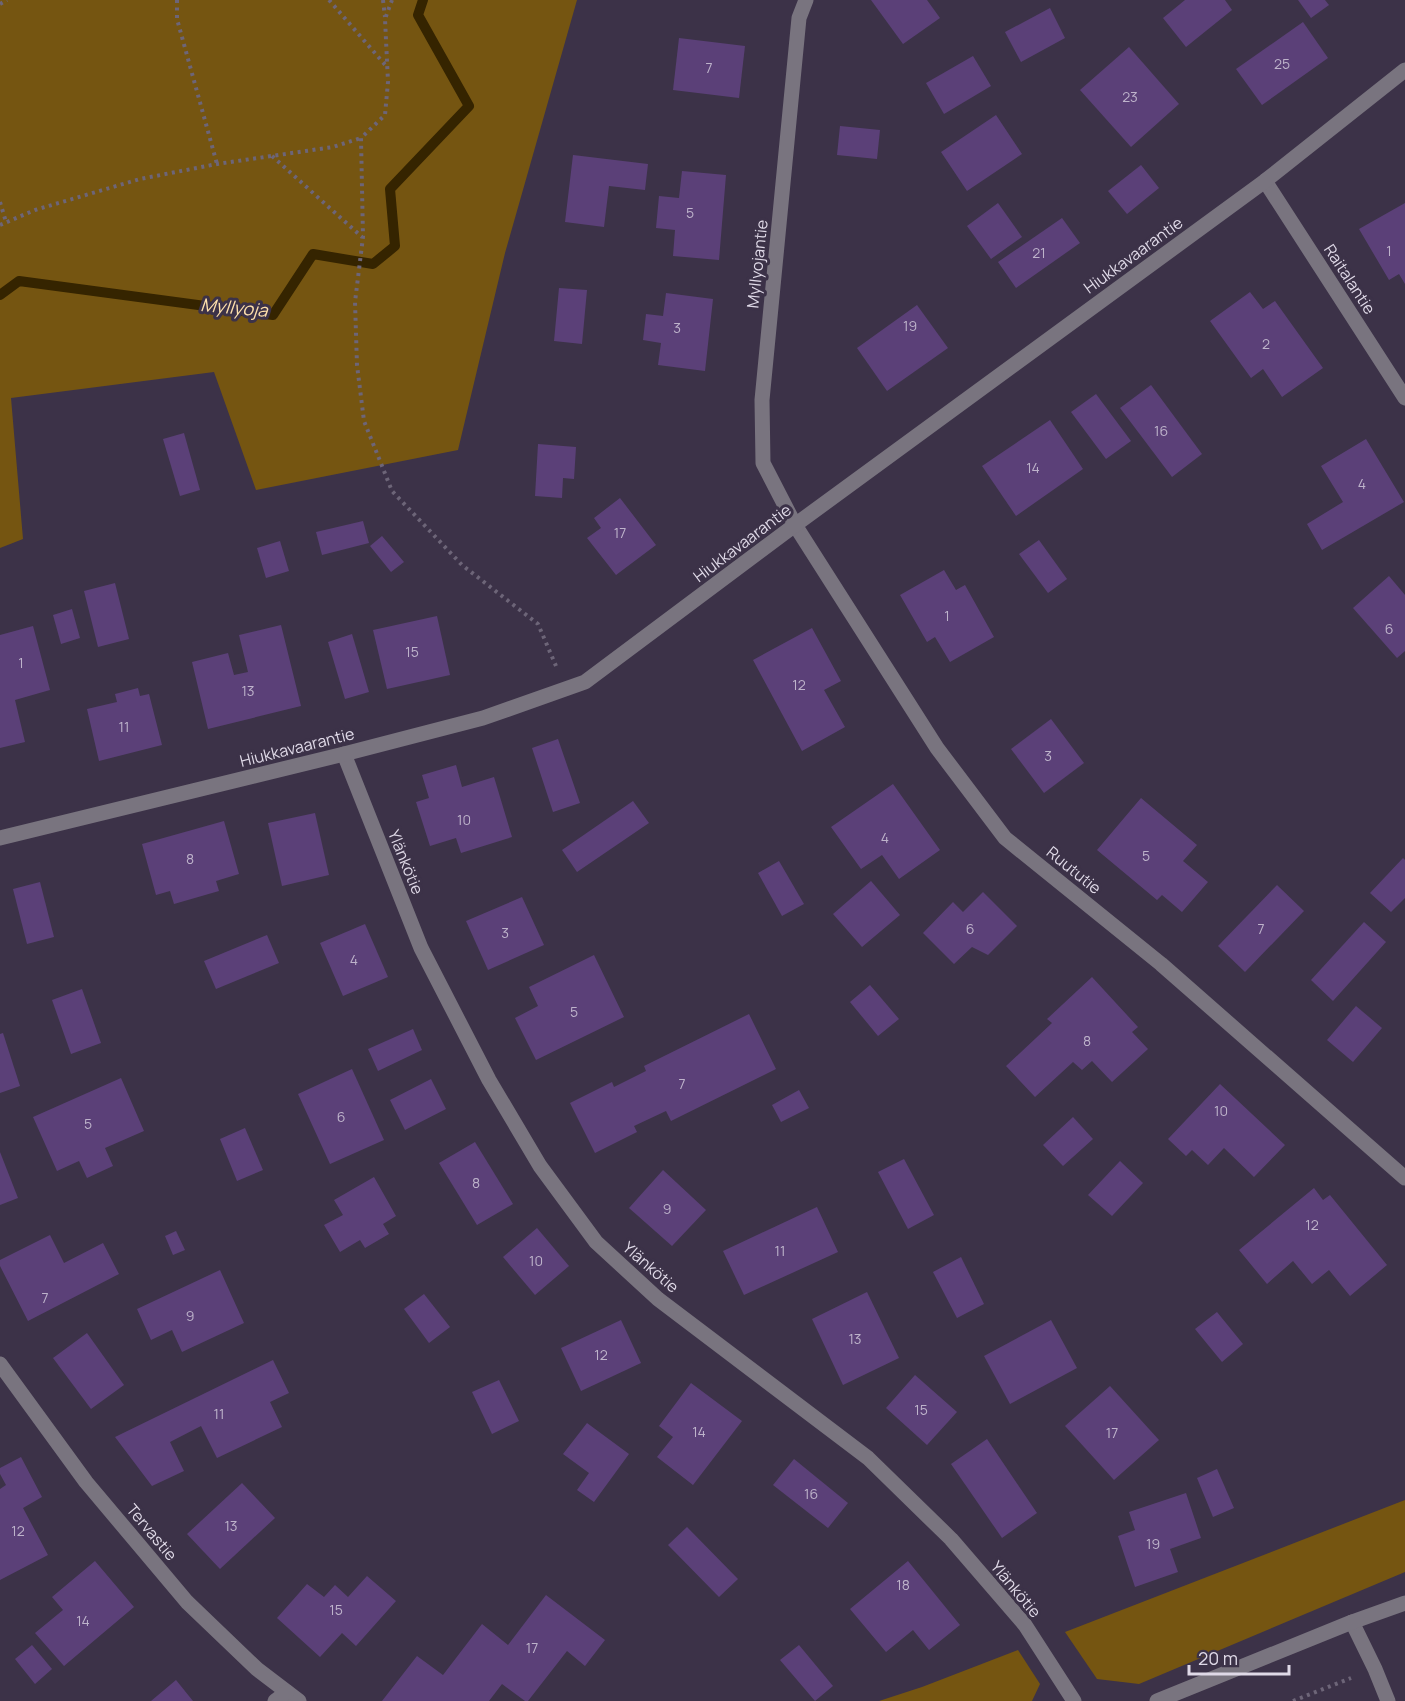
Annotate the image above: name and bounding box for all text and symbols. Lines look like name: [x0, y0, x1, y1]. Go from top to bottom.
house number: 25: [1274, 54, 1290, 73]
house number: 7: [705, 58, 713, 77]
house number: 23: [1122, 87, 1138, 106]
house number: 5: [686, 203, 694, 222]
street label: Hiukkavaarantie: [1079, 212, 1187, 298]
street label: Myllyojantie: [741, 219, 773, 309]
street label: Raitalantie: [1319, 240, 1381, 318]
house number: 1: [1386, 241, 1392, 260]
house number: 21: [1032, 243, 1046, 262]
water label: Myllyoja: [200, 292, 270, 322]
house number: 19: [903, 316, 917, 335]
house number: 3: [673, 318, 681, 337]
house number: 2: [1262, 334, 1270, 353]
house number: 16: [1154, 421, 1168, 440]
house number: 14: [1026, 458, 1040, 477]
house number: 4: [1358, 474, 1366, 493]
street label: Hiukkavaarantie: [689, 499, 795, 587]
house number: 17: [614, 523, 626, 542]
house number: 1: [944, 606, 950, 625]
house number: 6: [1385, 619, 1393, 638]
house number: 15: [405, 642, 419, 661]
house number: 1: [18, 653, 24, 672]
house number: 12: [792, 675, 806, 694]
house number: 13: [241, 681, 255, 700]
house number: 11: [119, 717, 129, 736]
street label: Hiukkavaarantie: [237, 722, 357, 772]
house number: 3: [1044, 746, 1052, 765]
house number: 10: [457, 810, 471, 829]
street label: Ylänkötie: [383, 826, 429, 898]
house number: 4: [881, 828, 889, 847]
street label: Ruututie: [1042, 841, 1106, 899]
house number: 5: [1142, 846, 1150, 865]
house number: 8: [186, 849, 194, 868]
house number: 6: [966, 919, 974, 938]
house number: 7: [1257, 919, 1265, 938]
house number: 3: [501, 923, 509, 942]
house number: 4: [350, 950, 358, 969]
house number: 5: [570, 1002, 578, 1021]
house number: 8: [1083, 1031, 1091, 1050]
house number: 7: [678, 1074, 686, 1093]
house number: 10: [1214, 1101, 1228, 1120]
house number: 6: [337, 1107, 345, 1126]
house number: 5: [84, 1114, 92, 1133]
house number: 8: [472, 1173, 480, 1192]
house number: 9: [663, 1199, 671, 1218]
house number: 12: [1305, 1215, 1319, 1234]
street label: Ylänkötie: [618, 1236, 684, 1298]
house number: 11: [775, 1241, 785, 1260]
house number: 10: [529, 1251, 543, 1270]
house number: 7: [41, 1288, 49, 1307]
house number: 9: [186, 1306, 194, 1325]
house number: 13: [848, 1329, 862, 1348]
house number: 12: [594, 1345, 608, 1364]
house number: 15: [914, 1400, 928, 1419]
house number: 11: [214, 1404, 224, 1423]
house number: 14: [692, 1422, 706, 1441]
house number: 17: [1106, 1423, 1118, 1442]
house number: 16: [804, 1484, 818, 1503]
street label: Tervastie: [122, 1499, 182, 1565]
house number: 13: [224, 1516, 238, 1535]
house number: 12: [11, 1521, 25, 1540]
house number: 19: [1146, 1534, 1160, 1553]
street label: Ylänkötie: [986, 1556, 1046, 1622]
house number: 18: [896, 1575, 910, 1594]
house number: 15: [329, 1600, 343, 1619]
house number: 14: [76, 1611, 90, 1630]
house number: 17: [526, 1638, 538, 1657]
scale bar: [1189, 1638, 1290, 1676]
text: 20 m: [1198, 1646, 1238, 1670]

